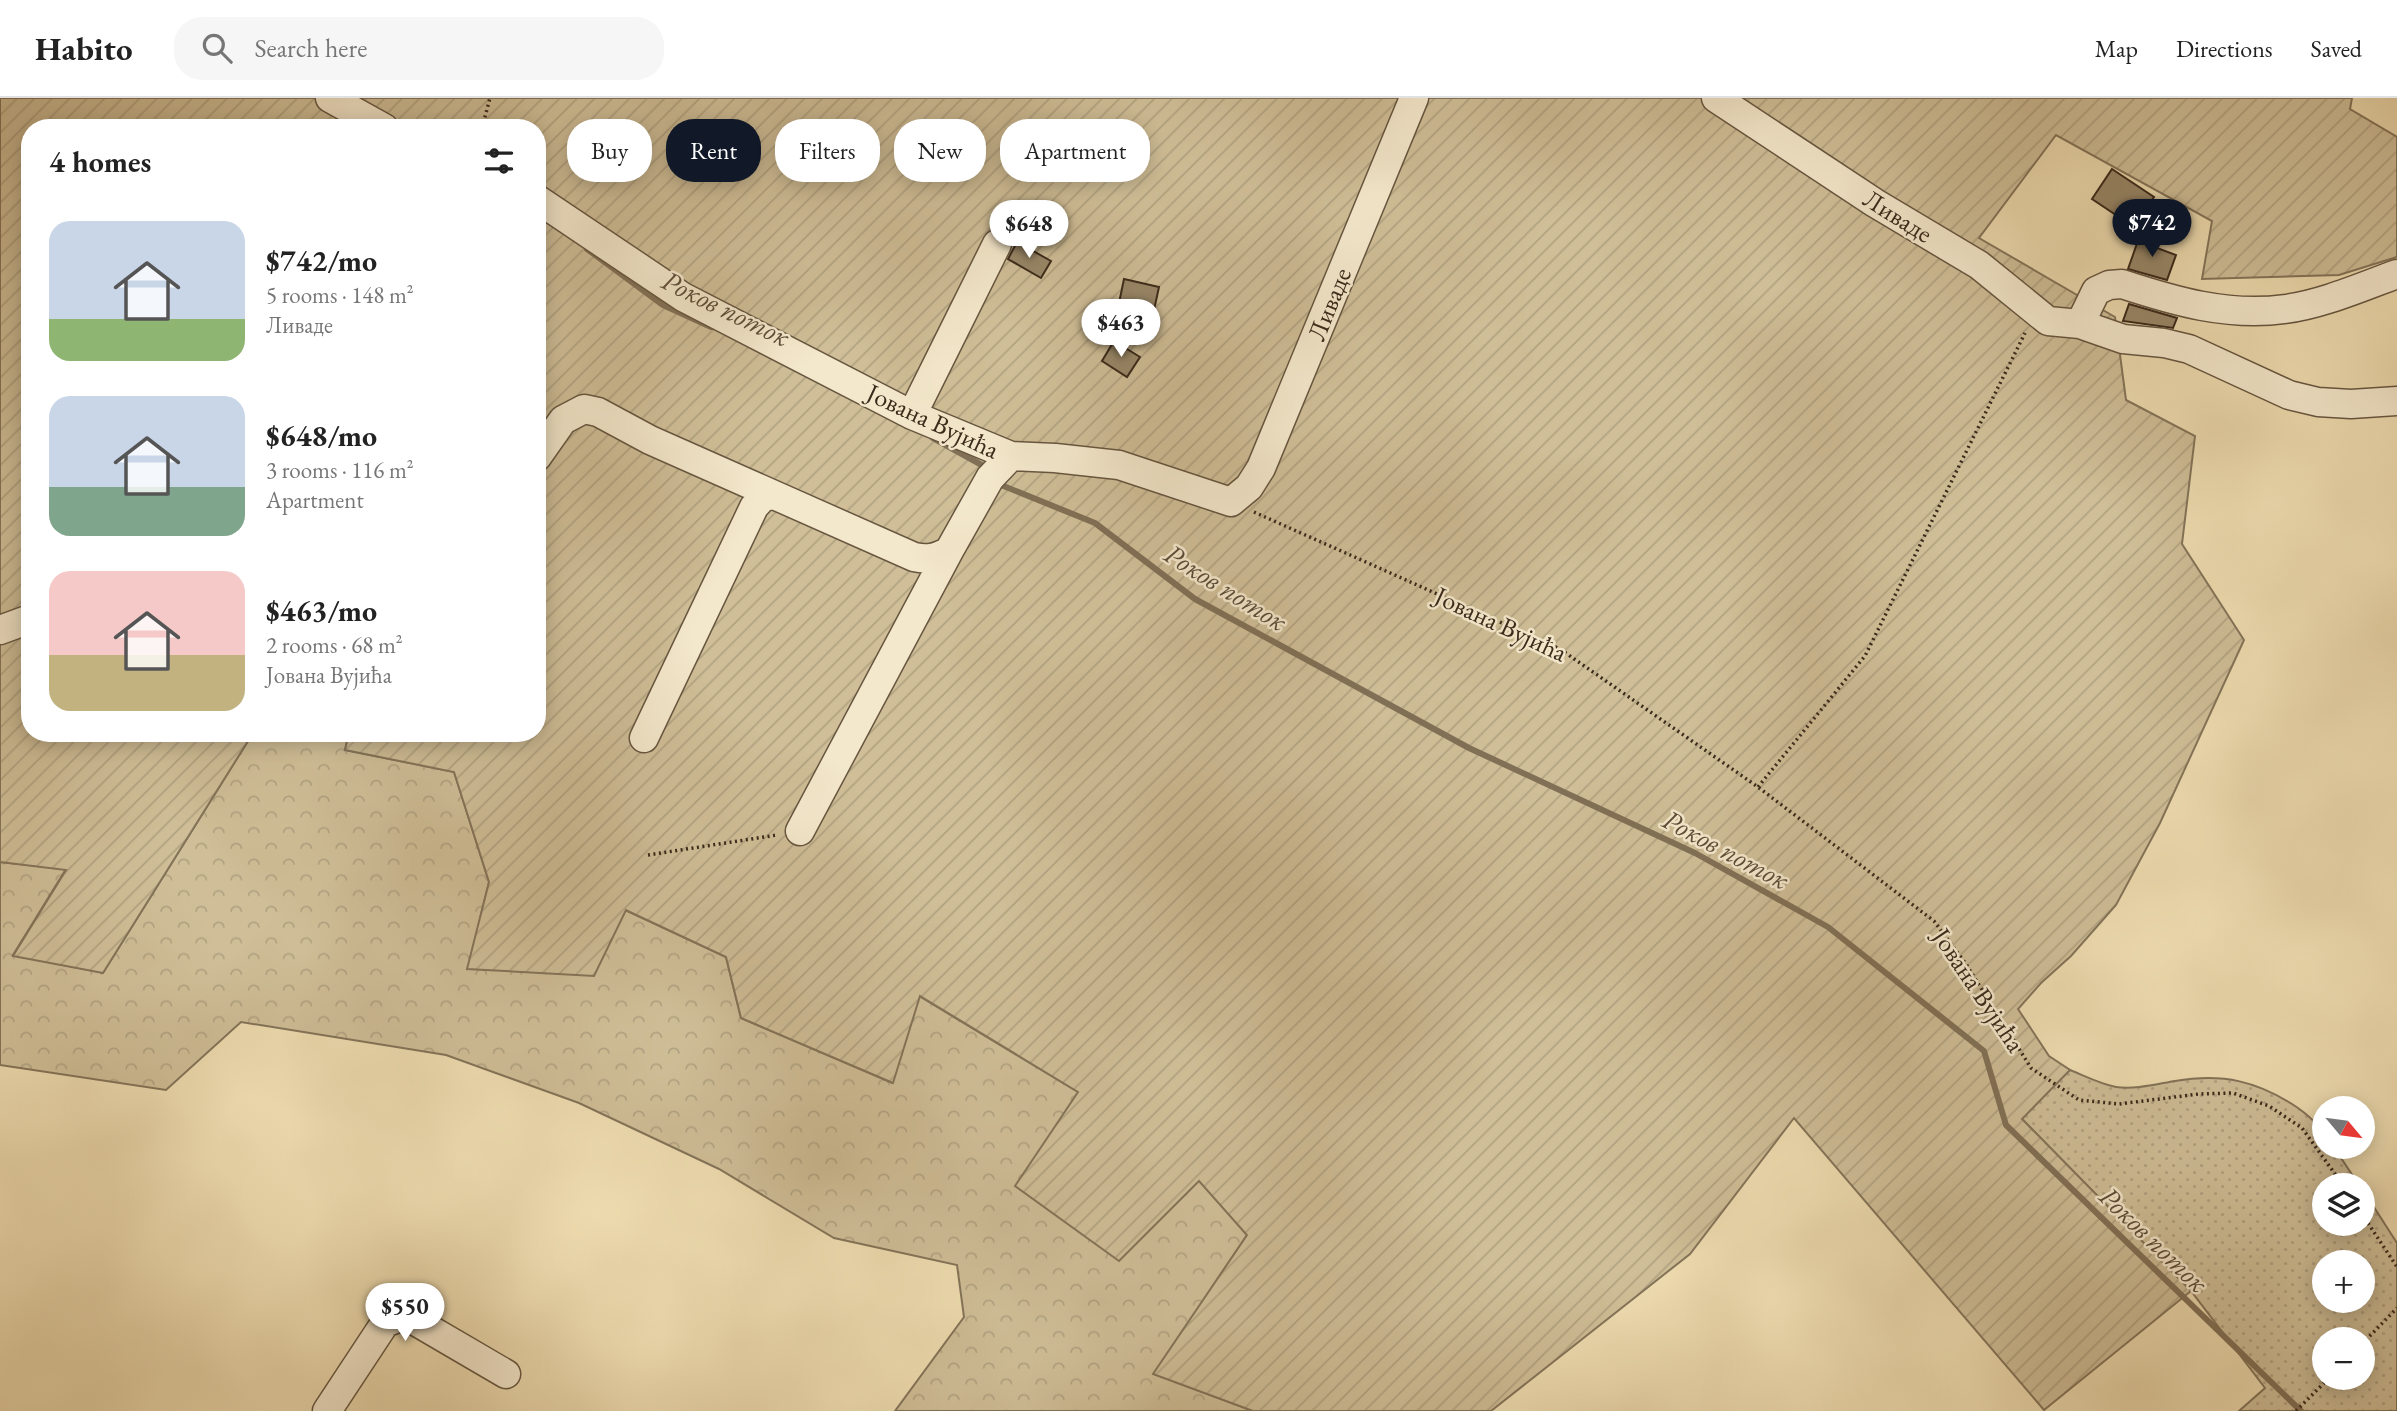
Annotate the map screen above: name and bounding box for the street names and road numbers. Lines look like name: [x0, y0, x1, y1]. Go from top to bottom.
street label: Ливаде: [1857, 182, 1939, 250]
street label: Ливаде: [1299, 263, 1359, 345]
street label: Јована Вујића: [859, 375, 1005, 467]
street label: Јована Вујића: [1427, 578, 1573, 670]
street label: Јована Вујића: [1924, 920, 2033, 1059]

